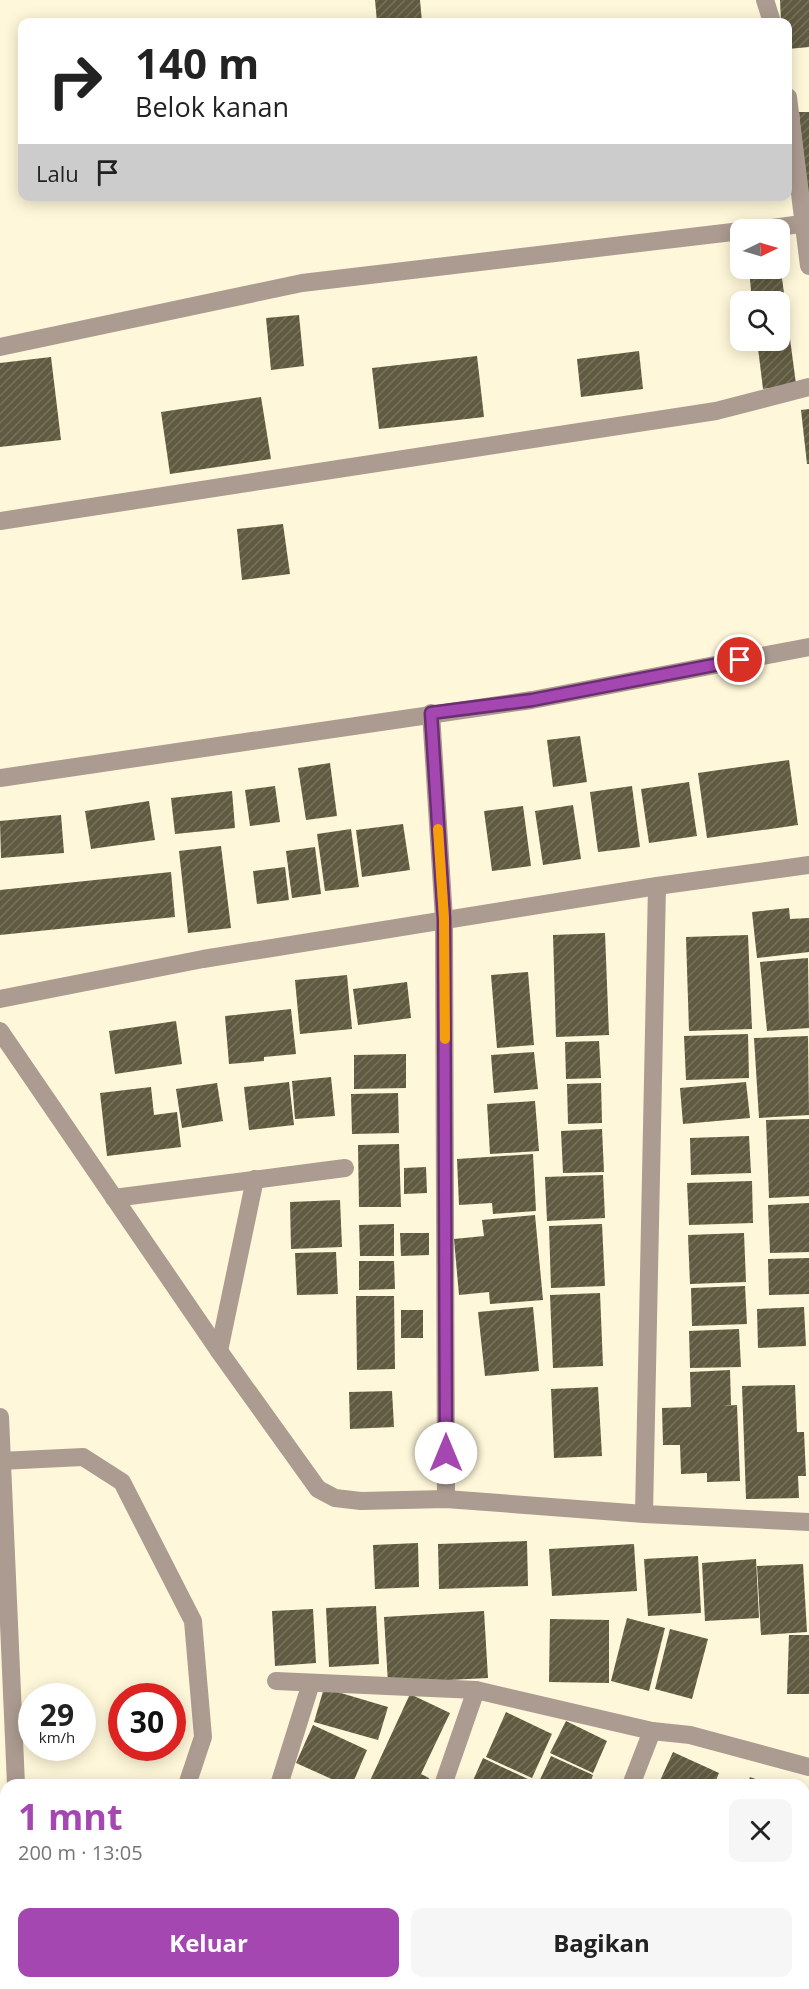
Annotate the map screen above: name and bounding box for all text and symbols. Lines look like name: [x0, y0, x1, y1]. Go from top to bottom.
text: 140 m: [135, 34, 259, 91]
icon: right: [36, 42, 114, 120]
text: Belok kanan: [135, 88, 289, 125]
icon: arrive: [91, 156, 124, 189]
text: Lalu: [36, 158, 79, 188]
north arrow: [730, 219, 790, 279]
map controls: [730, 219, 790, 351]
button: search: [730, 291, 790, 351]
pin: [714, 634, 765, 685]
icon: arrive: [723, 643, 756, 676]
position arrow: [414, 1421, 478, 1485]
speed limit sign: 30: [108, 1683, 186, 1761]
text: 29: [40, 1694, 74, 1735]
text: km/h: [39, 1727, 75, 1747]
text: 1 mnt: [18, 1792, 123, 1841]
button: close: [729, 1799, 792, 1862]
text: 200 m · 13:05: [18, 1839, 143, 1866]
button: Keluar: [18, 1908, 399, 1977]
button: Bagikan: [411, 1908, 792, 1977]

